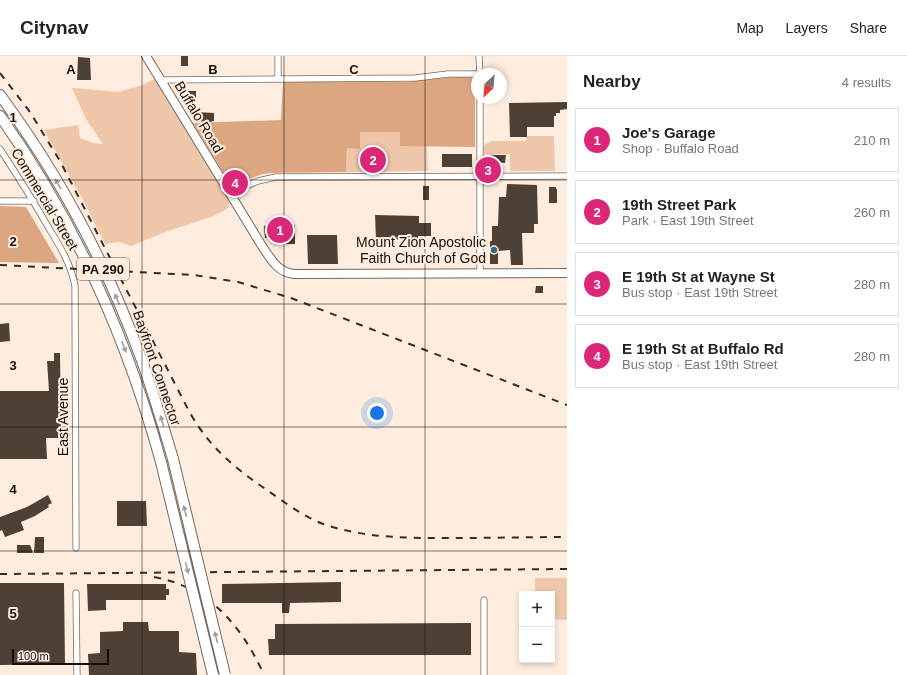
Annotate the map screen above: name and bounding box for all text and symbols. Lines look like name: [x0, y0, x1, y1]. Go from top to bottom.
text: Citynav: [20, 17, 89, 38]
text: Map: [736, 20, 764, 36]
text: Layers: [786, 20, 828, 36]
text: Share: [850, 20, 887, 36]
text: A: [66, 62, 76, 77]
text: B: [208, 62, 218, 77]
text: C: [349, 62, 359, 77]
north arrow: [471, 68, 507, 104]
text: Nearby: [583, 72, 641, 91]
text: 4 results: [842, 75, 891, 90]
street label: Buffalo Road: [171, 78, 227, 156]
text: 1: [9, 110, 17, 125]
text: Joe's Garage: [622, 124, 716, 141]
text: 1: [593, 133, 601, 148]
text: 210 m: [854, 133, 890, 148]
text: Shop · Buffalo Road: [622, 141, 739, 156]
street label: Commercial Street: [8, 145, 82, 253]
pin: 2: [360, 145, 386, 175]
pin: 3: [475, 155, 501, 185]
pin: 4: [222, 168, 248, 198]
one-way arrow: [55, 178, 62, 190]
text: 19th Street Park: [622, 196, 736, 213]
text: 2: [593, 205, 601, 220]
text: 260 m: [854, 205, 890, 220]
text: Park · East 19th Street: [622, 213, 754, 228]
pin: 1: [267, 215, 293, 245]
text: 2: [9, 234, 17, 249]
place label: Mount Zion Apostolic Faith Church of God: [356, 234, 486, 266]
marker: Mount Zion Apostolic Faith Church of God: [489, 245, 499, 255]
road number: PA 290: [77, 258, 129, 280]
text: E 19th St at Wayne St: [622, 268, 775, 285]
text: 3: [593, 277, 601, 292]
text: 280 m: [854, 277, 890, 292]
text: Bus stop · East 19th Street: [622, 285, 777, 300]
one-way arrow: [114, 294, 120, 305]
street label: Bayfront Connector: [130, 308, 184, 428]
text: E 19th St at Buffalo Rd: [622, 340, 784, 357]
one-way arrow: [122, 341, 128, 353]
text: 4: [593, 349, 601, 364]
text: 280 m: [854, 349, 890, 364]
text: Bus stop · East 19th Street: [622, 357, 777, 372]
text: 3: [9, 358, 17, 373]
street label: East Avenue: [55, 378, 71, 456]
your location: [367, 403, 387, 423]
one-way arrow: [159, 415, 165, 427]
text: 4: [9, 482, 17, 497]
one-way arrow: [182, 505, 188, 517]
one-way arrow: [184, 562, 190, 574]
map controls: [519, 591, 555, 663]
button: +: [519, 591, 555, 627]
text: 5: [9, 606, 17, 621]
button: −: [519, 627, 555, 663]
one-way arrow: [213, 631, 219, 643]
scale bar: [12, 647, 109, 666]
text: 100 m: [18, 650, 49, 662]

